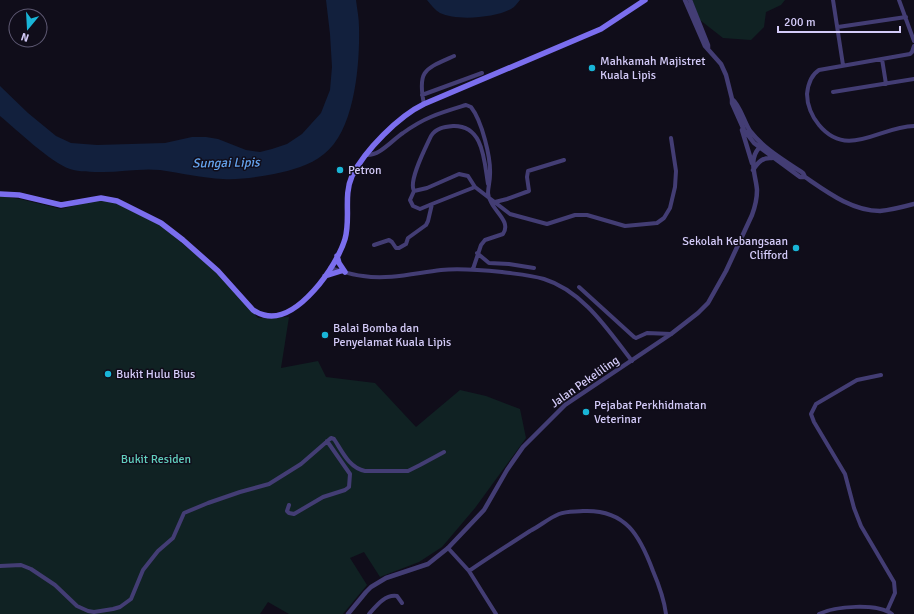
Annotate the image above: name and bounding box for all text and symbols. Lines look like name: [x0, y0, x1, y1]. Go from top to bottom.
north arrow: [8, 8, 48, 48]
scale bar: [778, 8, 900, 34]
text: 200 m: [784, 15, 816, 30]
text: N: [19, 30, 31, 44]
place label: Mahkamah Majistret Kuala Lipis: [600, 54, 705, 83]
marker: Mahkamah Majistret Kuala Lipis: [587, 63, 597, 73]
water label: Sungai Lipis: [192, 154, 261, 172]
place label: Petron: [348, 163, 382, 178]
marker: Petron: [335, 165, 345, 175]
place label: Sekolah Kebangsaan Clifford: [682, 234, 788, 263]
marker: Sekolah Kebangsaan Clifford: [791, 243, 801, 253]
place label: Balai Bomba dan Penyelamat Kuala Lipis: [333, 321, 451, 350]
marker: Balai Bomba dan Penyelamat Kuala Lipis: [320, 330, 330, 340]
street label: Jalan Pekeliling: [548, 353, 622, 411]
place label: Bukit Hulu Bius: [116, 367, 195, 382]
marker: Bukit Hulu Bius: [103, 369, 113, 379]
place label: Pejabat Perkhidmatan Veterinar: [594, 398, 706, 427]
marker: Pejabat Perkhidmatan Veterinar: [581, 407, 591, 417]
park label: Bukit Residen: [121, 452, 191, 467]

